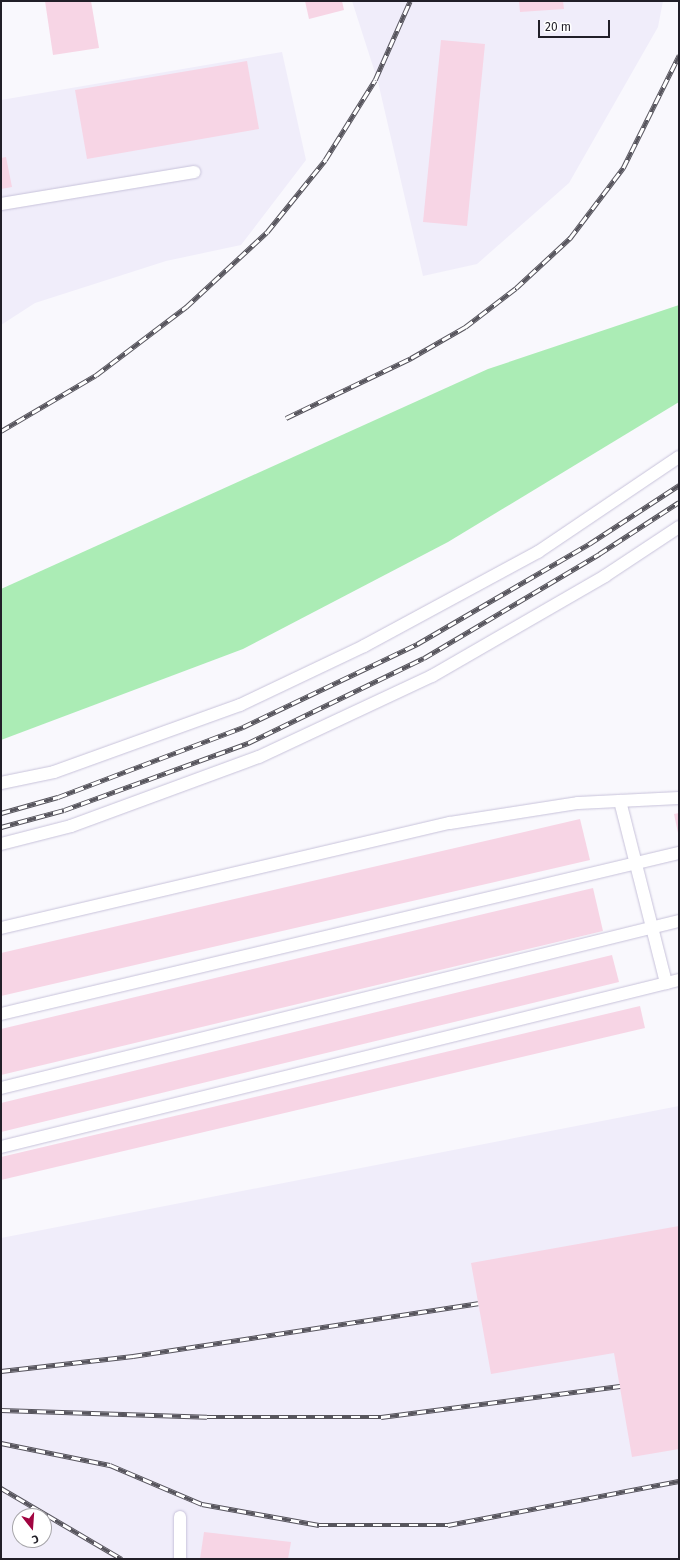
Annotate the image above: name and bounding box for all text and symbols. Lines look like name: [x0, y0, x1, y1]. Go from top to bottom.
scale bar: [540, 12, 612, 38]
text: 20 m: [545, 20, 571, 34]
north arrow: [12, 1508, 52, 1548]
text: С: [30, 1532, 40, 1546]

